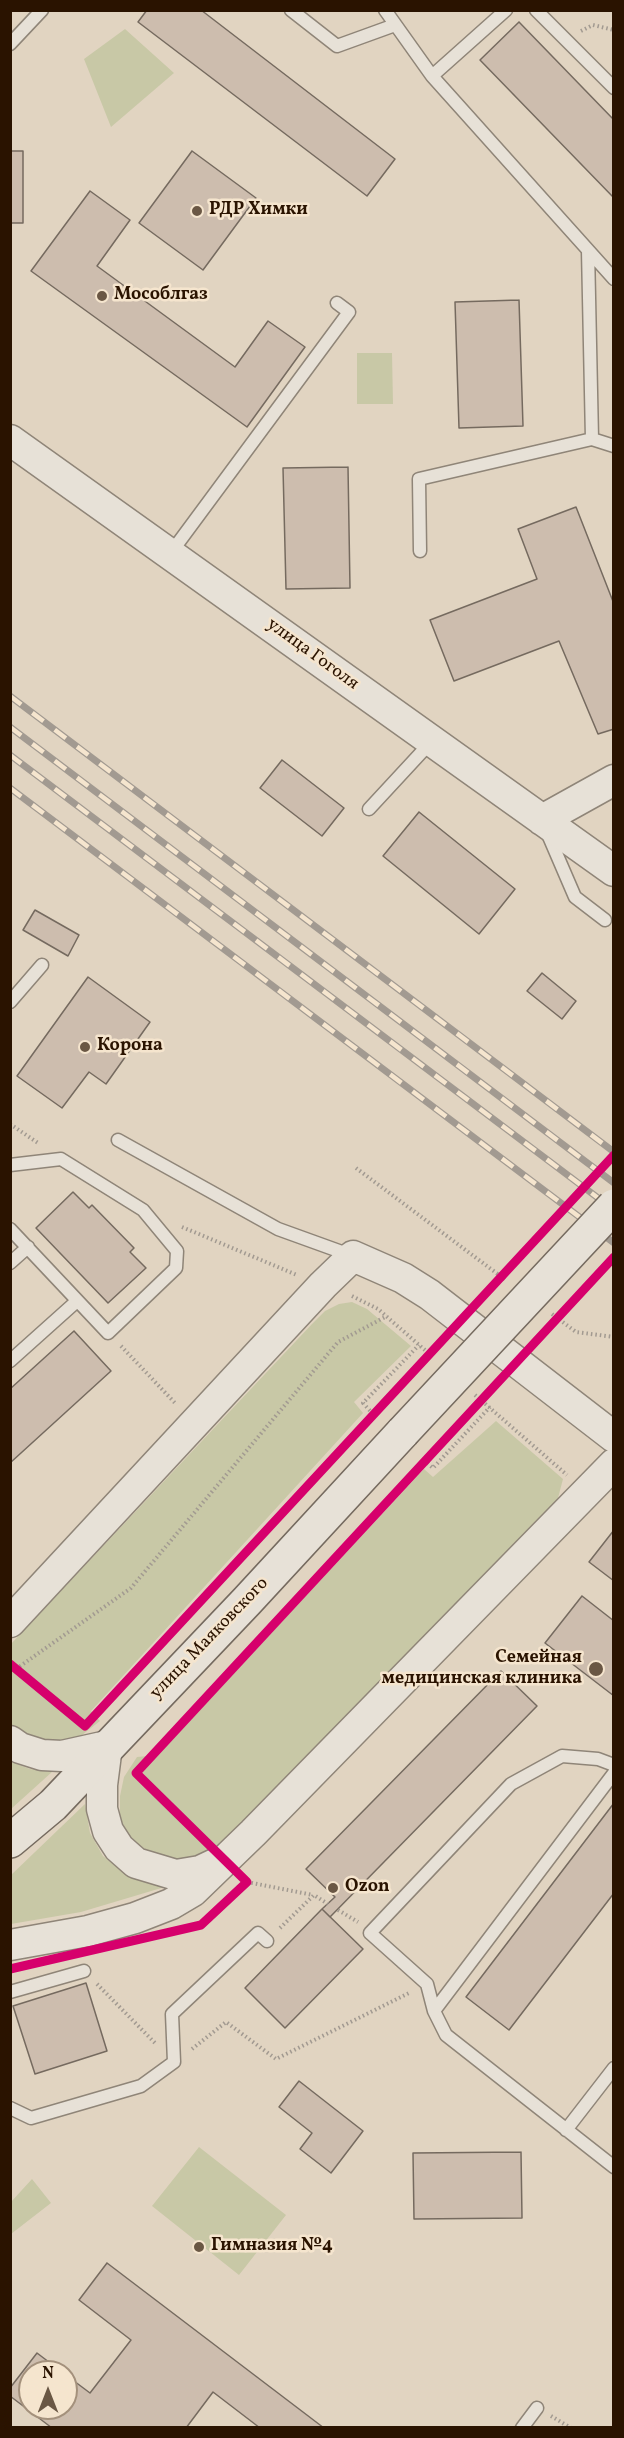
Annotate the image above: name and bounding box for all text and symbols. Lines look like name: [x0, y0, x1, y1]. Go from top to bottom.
place label: РДР Химки: [209, 200, 308, 222]
marker: РДР Химки: [190, 204, 204, 218]
place label: Мособлгаз: [114, 285, 208, 307]
marker: Мособлгаз: [95, 289, 109, 303]
street label: улица Гоголя: [262, 614, 362, 696]
place label: Корона: [97, 1036, 163, 1058]
marker: Корона: [78, 1040, 92, 1054]
street label: улица Маяковского: [146, 1574, 274, 1704]
place label: Семейная медицинская клиника: [381, 1648, 582, 1690]
marker: Семейная медицинская клиника: [587, 1660, 605, 1678]
place label: Ozon: [345, 1877, 390, 1899]
marker: Ozon: [326, 1881, 340, 1895]
place label: Гимназия №4: [211, 2236, 333, 2258]
marker: Гимназия №4: [192, 2240, 206, 2254]
north arrow: [18, 2360, 78, 2420]
text: N: [42, 2363, 54, 2385]

